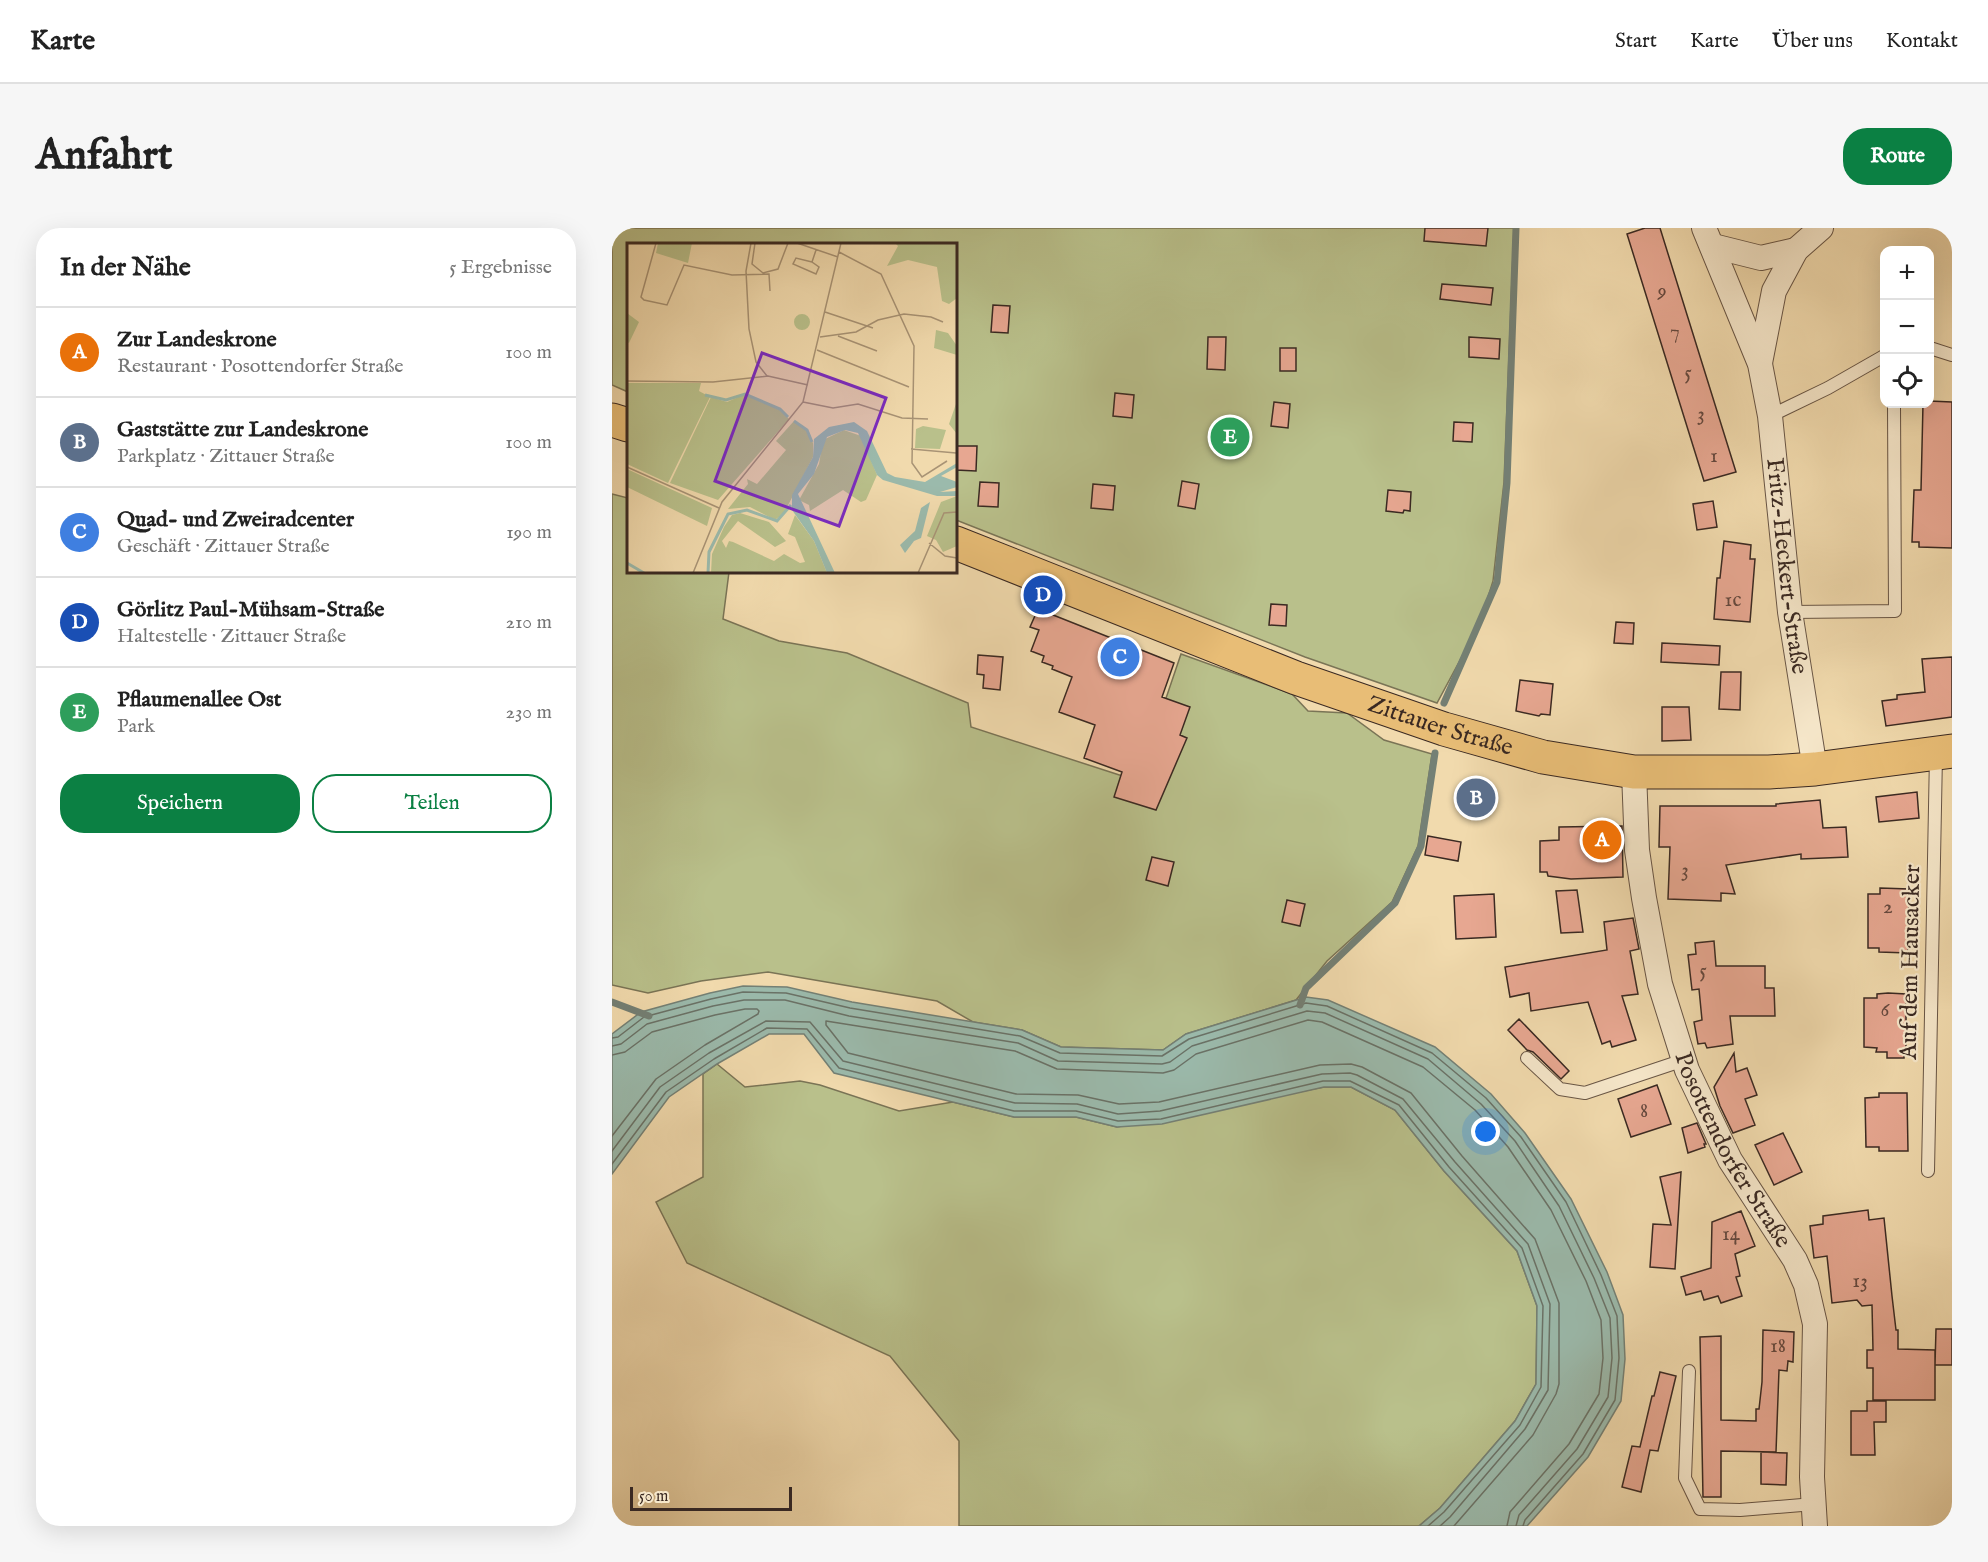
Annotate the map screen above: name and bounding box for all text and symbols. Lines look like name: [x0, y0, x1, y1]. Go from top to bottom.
text: Karte: [30, 24, 95, 59]
text: Start: [1615, 28, 1657, 55]
text: Karte: [1690, 28, 1739, 55]
text: Über uns: [1772, 28, 1853, 55]
text: Kontakt: [1886, 28, 1958, 55]
button: Route: [1843, 128, 1952, 185]
text: Anfahrt: [36, 130, 172, 183]
inset map: [627, 243, 957, 573]
map controls: [1880, 246, 1934, 408]
button: +: [1880, 246, 1934, 300]
text: In der Nähe: [60, 251, 191, 284]
text: 5 Ergebnisse: [449, 255, 552, 280]
house number: 9: [1656, 278, 1667, 305]
button: −: [1880, 300, 1934, 354]
house number: 7: [1670, 319, 1680, 346]
text: Zur Landeskrone: [117, 326, 277, 354]
text: A: [73, 340, 86, 365]
text: 100 m: [505, 340, 552, 365]
text: Restaurant · Posottendorfer Straße: [117, 354, 404, 379]
button: locate: [1880, 354, 1934, 408]
house number: 5: [1684, 360, 1692, 387]
house number: 3: [1697, 401, 1705, 428]
pin: E: [1210, 414, 1250, 460]
text: Gaststätte zur Landeskrone: [117, 416, 368, 444]
text: B: [73, 430, 86, 455]
text: 100 m: [505, 430, 552, 455]
house number: 1: [1710, 443, 1718, 470]
text: Parkplatz · Zittauer Straße: [117, 444, 335, 469]
street label: Fritz-Heckert-Straße: [1759, 457, 1815, 676]
text: Quad- und Zweiradcenter: [117, 506, 354, 534]
text: C: [72, 520, 87, 545]
text: 190 m: [506, 520, 552, 545]
text: Geschäft · Zittauer Straße: [117, 534, 330, 559]
pin: D: [1024, 572, 1062, 617]
house number: 1c: [1725, 587, 1741, 614]
text: Görlitz Paul-Mühsam-Straße: [117, 596, 384, 624]
text: D: [71, 610, 88, 635]
text: 210 m: [506, 610, 552, 635]
text: Haltestelle · Zittauer Straße: [117, 624, 346, 649]
pin: C: [1100, 634, 1140, 680]
text: Pflaumenallee Ost: [117, 686, 281, 714]
street label: Zittauer Straße: [1364, 688, 1517, 763]
text: E: [73, 700, 86, 725]
text: 230 m: [506, 700, 552, 725]
text: Park: [117, 714, 155, 739]
button: Speichern: [60, 774, 300, 833]
button: Teilen: [312, 774, 552, 833]
pin: B: [1456, 776, 1496, 820]
pin: A: [1582, 818, 1622, 862]
house number: 3: [1681, 857, 1689, 884]
street label: Auf dem Hausacker: [1894, 864, 1928, 1061]
house number: 2: [1883, 894, 1893, 921]
house number: 5: [1699, 958, 1707, 985]
house number: 6: [1881, 997, 1891, 1024]
street label: Posottendorfer Straße: [1667, 1048, 1798, 1254]
house number: 8: [1640, 1098, 1648, 1125]
your location: [1471, 1117, 1500, 1146]
house number: 14: [1722, 1221, 1741, 1248]
house number: 13: [1852, 1268, 1868, 1295]
house number: 18: [1770, 1333, 1786, 1360]
scale bar: [630, 1484, 792, 1512]
text: 50 m: [639, 1487, 668, 1507]

